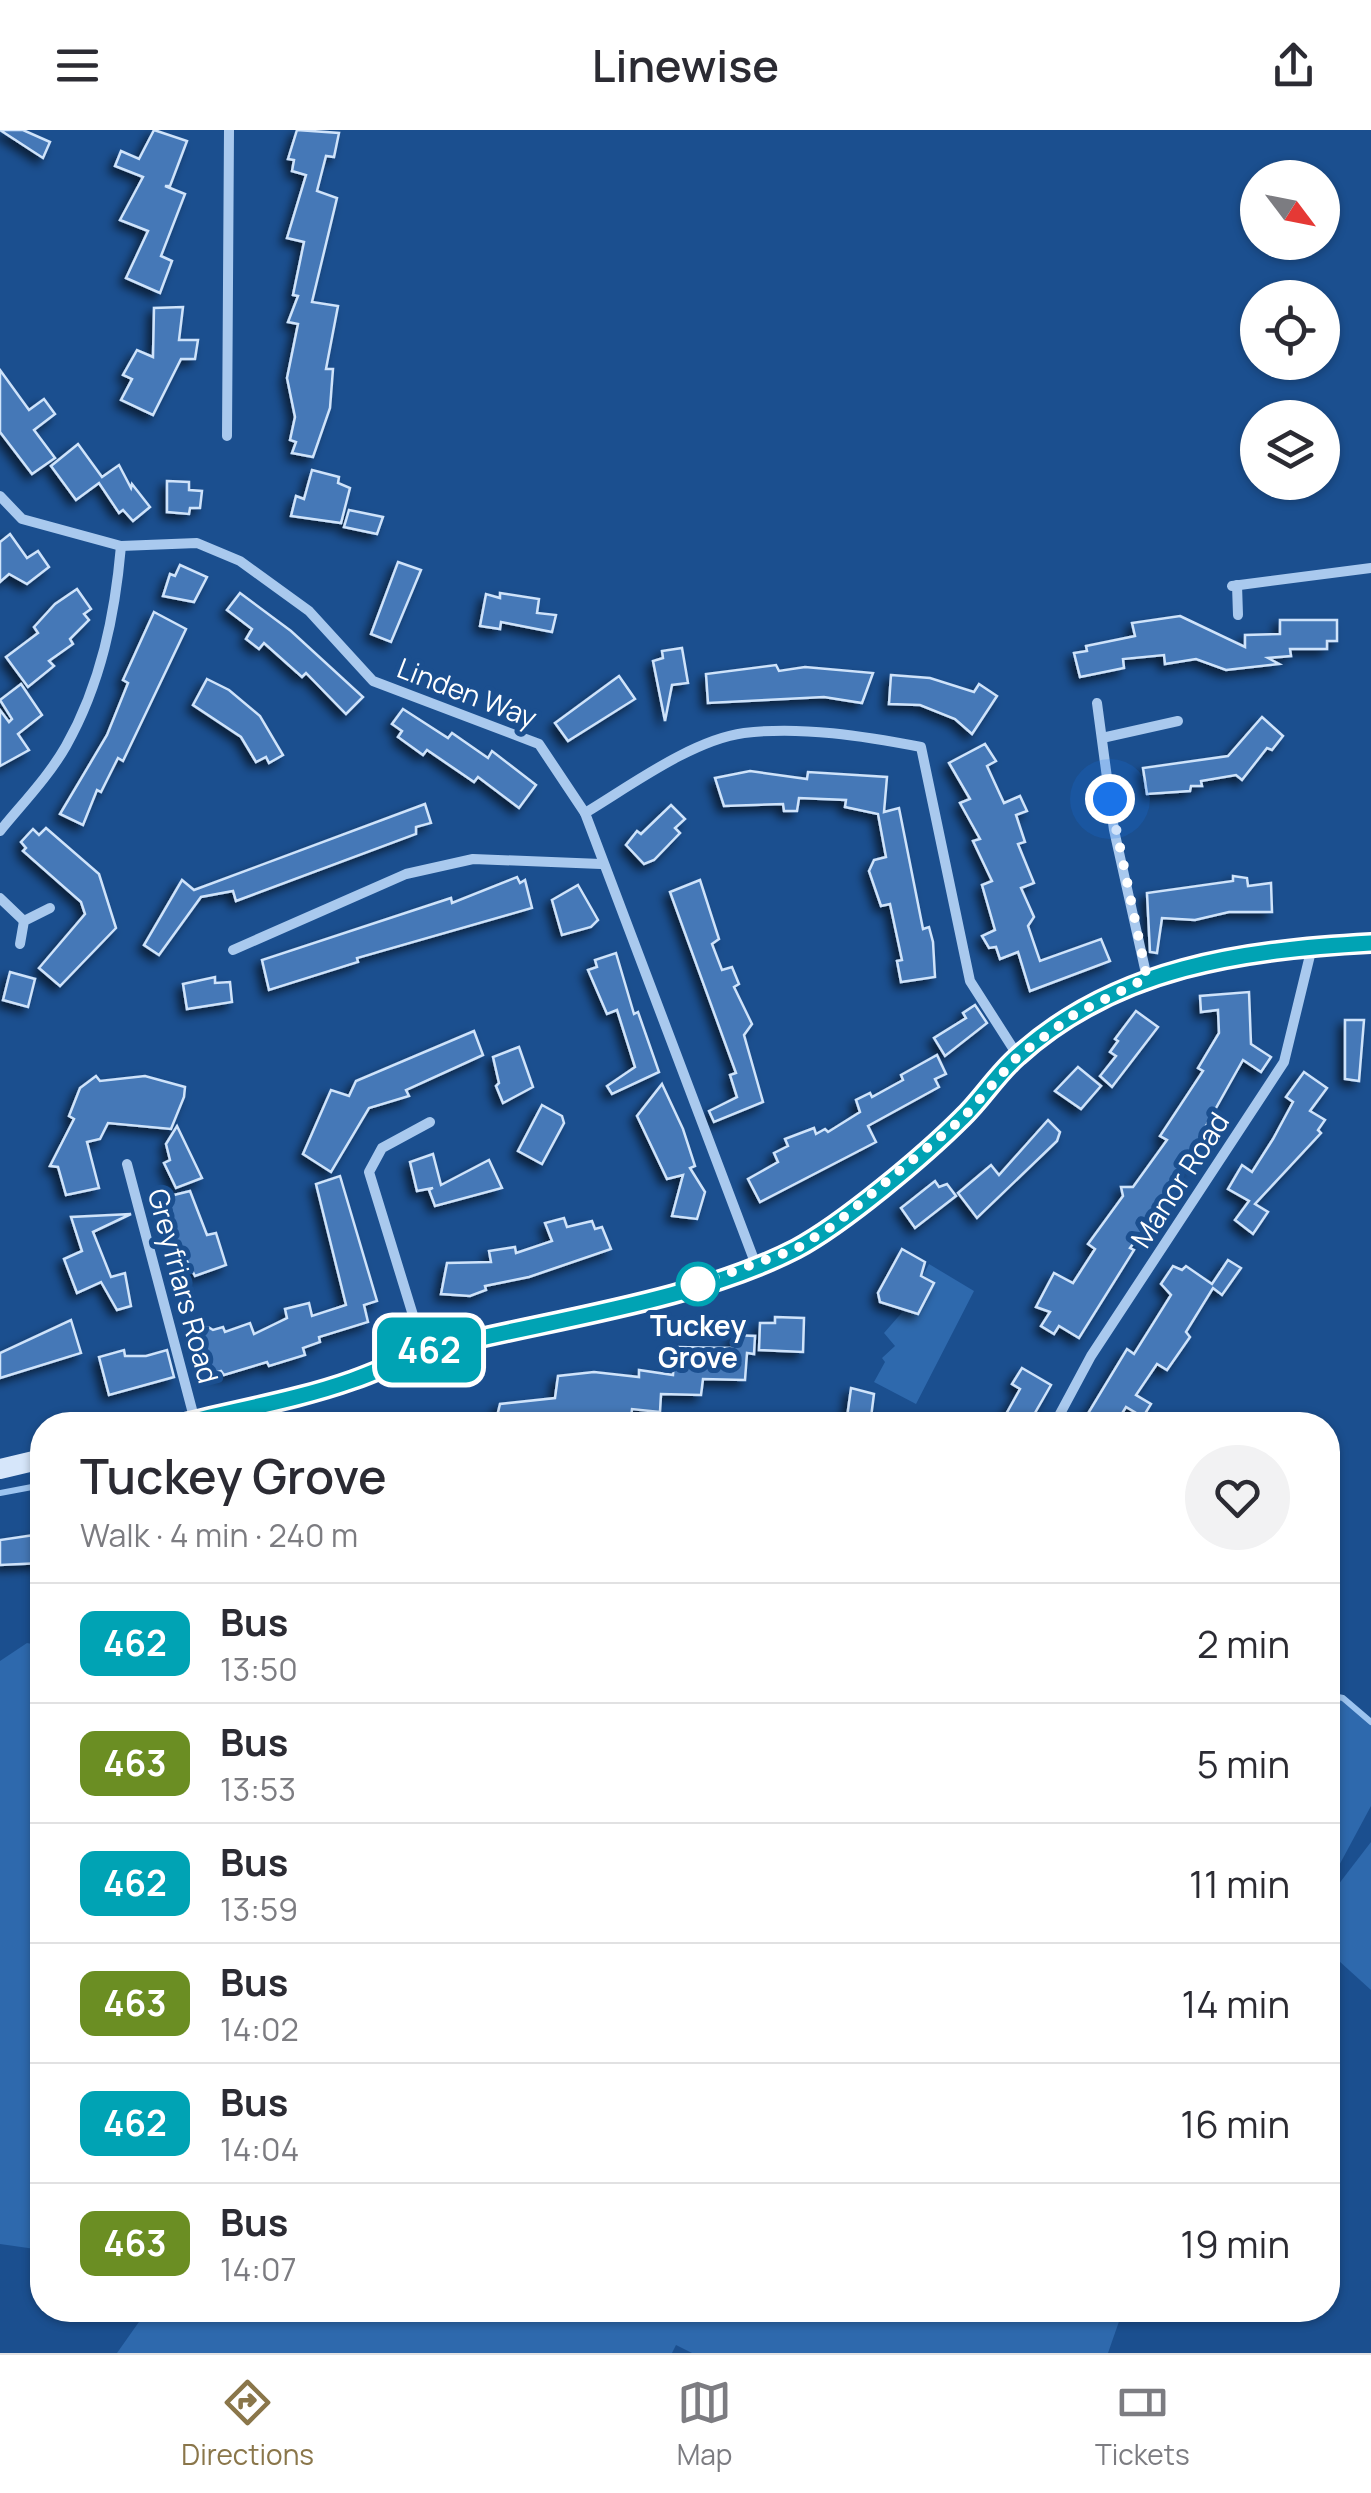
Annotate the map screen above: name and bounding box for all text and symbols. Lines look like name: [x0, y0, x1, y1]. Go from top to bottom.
text: Linewise: [592, 34, 779, 96]
icon: menu: [50, 38, 105, 93]
icon: share: [1266, 38, 1321, 93]
north arrow: [1240, 160, 1340, 260]
map controls: [1240, 160, 1340, 500]
button: locate: [1240, 280, 1340, 380]
button: layers: [1240, 400, 1340, 500]
street label: Linden Way: [392, 648, 543, 736]
your location: [1085, 774, 1135, 824]
street label: Manor Road: [1121, 1104, 1237, 1254]
street label: Greyfriars Road: [140, 1184, 228, 1387]
marker: Tuckey Grove: [677, 1263, 719, 1305]
place label: Tuckey Grove: [650, 1306, 746, 1376]
line badge: 462: [372, 1318, 486, 1382]
text: 462: [397, 1326, 461, 1374]
text: Tuckey Grove: [80, 1443, 387, 1508]
button: heart: [1185, 1445, 1290, 1550]
text: Walk · 4 min · 240 m: [80, 1513, 358, 1557]
text: Bus: [220, 1595, 288, 1647]
text: 2 min: [1197, 1617, 1290, 1669]
text: 462: [103, 1619, 167, 1667]
text: 13:50: [220, 1647, 298, 1691]
text: Bus: [220, 1715, 288, 1767]
text: 5 min: [1197, 1737, 1290, 1789]
text: 463: [103, 1739, 167, 1787]
text: 13:53: [220, 1767, 296, 1811]
text: Bus: [220, 1835, 288, 1887]
text: 11 min: [1189, 1857, 1290, 1909]
text: 462: [103, 1859, 167, 1907]
text: 13:59: [220, 1887, 298, 1931]
text: Bus: [220, 1955, 288, 2007]
text: 14 min: [1182, 1977, 1290, 2029]
text: 463: [103, 1979, 167, 2027]
text: 14:02: [220, 2007, 299, 2051]
text: Bus: [220, 2075, 288, 2127]
text: 16 min: [1180, 2097, 1290, 2149]
text: 462: [103, 2099, 167, 2147]
text: 14:04: [220, 2127, 299, 2171]
text: Bus: [220, 2195, 288, 2247]
text: 19 min: [1180, 2217, 1290, 2269]
text: 463: [103, 2219, 167, 2267]
text: 14:07: [220, 2247, 297, 2291]
tab: Directions: [181, 2375, 314, 2473]
tab: Map: [677, 2375, 732, 2473]
tab: Tickets: [1095, 2375, 1190, 2473]

